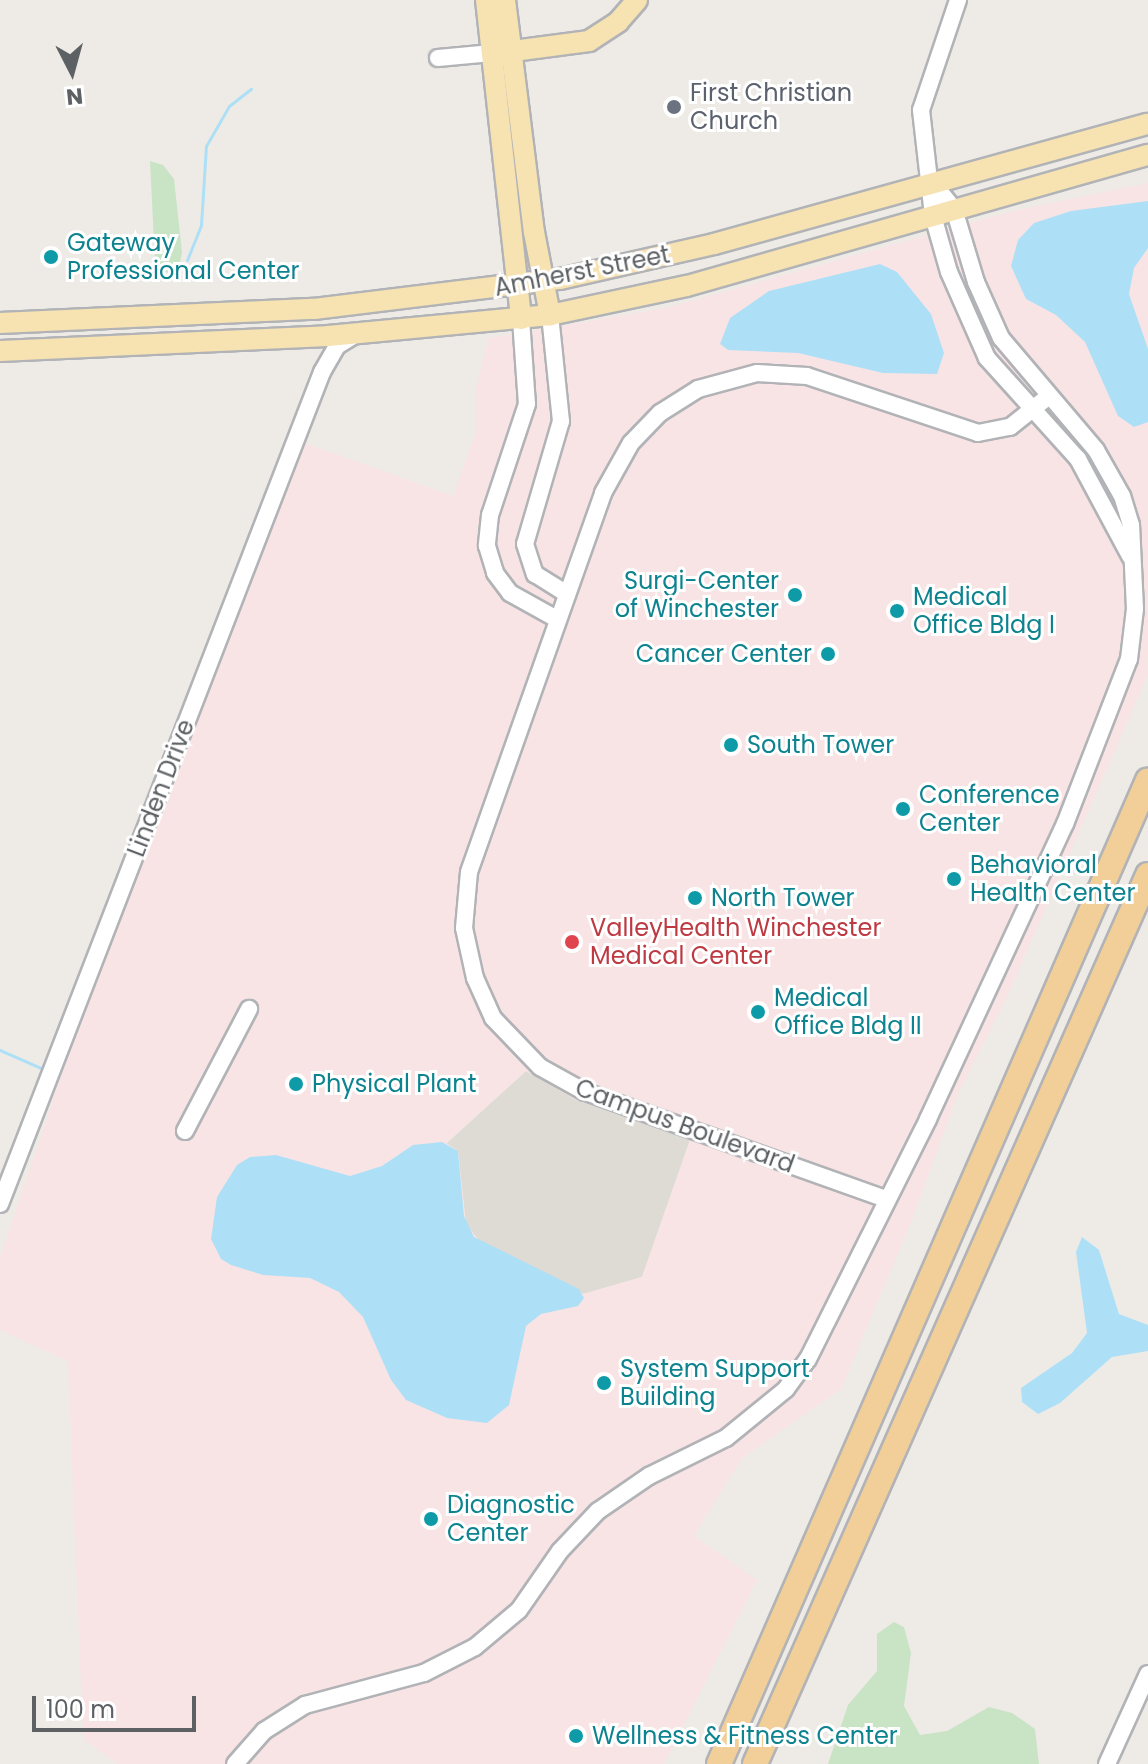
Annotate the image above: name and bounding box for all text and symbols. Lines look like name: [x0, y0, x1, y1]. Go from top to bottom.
north arrow: [32, 32, 112, 112]
place label: First Christian Church: [690, 79, 852, 135]
text: N: [65, 80, 84, 113]
marker: First Christian Church: [665, 98, 683, 116]
place label: Gateway Professional Center: [67, 229, 300, 285]
street label: Amherst Street: [492, 240, 672, 302]
marker: Gateway Professional Center: [42, 248, 60, 266]
place label: Surgi-Center of Winchester: [615, 567, 779, 623]
place label: Medical Office Bldg I: [913, 583, 1055, 639]
marker: Surgi-Center of Winchester: [786, 586, 804, 604]
marker: Medical Office Bldg I: [888, 602, 906, 620]
place label: Cancer Center: [636, 640, 812, 668]
marker: Cancer Center: [819, 645, 837, 663]
street label: Linden Drive: [122, 715, 200, 861]
place label: South Tower: [747, 731, 894, 759]
marker: South Tower: [722, 736, 740, 754]
place label: Conference Center: [919, 781, 1060, 837]
marker: Conference Center: [894, 800, 912, 818]
place label: Behavioral Health Center: [970, 851, 1135, 907]
marker: Behavioral Health Center: [945, 870, 963, 888]
place label: North Tower: [711, 884, 855, 912]
marker: North Tower: [686, 889, 704, 907]
place label: ValleyHealth Winchester Medical Center: [590, 914, 881, 970]
marker: ValleyHealth Winchester Medical Center: [561, 931, 583, 953]
place label: Medical Office Bldg II: [774, 984, 922, 1040]
marker: Medical Office Bldg II: [749, 1003, 767, 1021]
place label: Physical Plant: [312, 1070, 476, 1098]
street label: Campus Boulevard: [572, 1073, 798, 1179]
marker: Physical Plant: [287, 1075, 305, 1093]
place label: System Support Building: [620, 1355, 810, 1411]
marker: System Support Building: [595, 1374, 613, 1392]
place label: Diagnostic Center: [447, 1491, 575, 1547]
marker: Diagnostic Center: [422, 1510, 440, 1528]
scale bar: [36, 1680, 200, 1730]
text: 100 m: [46, 1693, 115, 1726]
place label: Wellness & Fitness Center: [592, 1722, 898, 1750]
marker: Wellness & Fitness Center: [567, 1727, 585, 1745]

